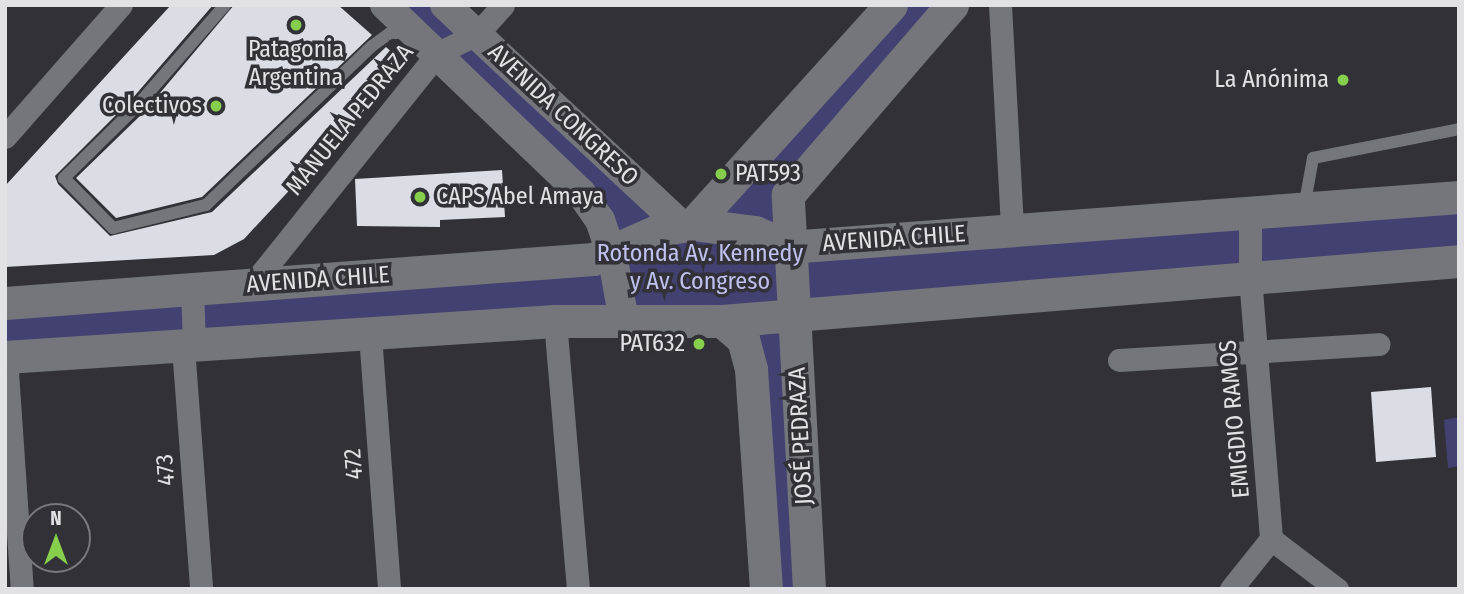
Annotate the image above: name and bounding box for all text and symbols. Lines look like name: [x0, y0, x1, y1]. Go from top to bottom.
marker: Patagonia Argentina: [288, 17, 304, 33]
place label: Patagonia Argentina: [248, 36, 344, 92]
street label: AVENIDA CONGRESO: [482, 38, 644, 192]
street label: MANUELA PEDRAZA: [280, 39, 420, 201]
place label: La Anónima: [1214, 66, 1329, 94]
marker: La Anónima: [1335, 72, 1351, 88]
place label: Colectivos: [102, 92, 202, 120]
marker: Colectivos: [208, 98, 224, 114]
place label: PAT593: [735, 160, 801, 188]
marker: PAT593: [713, 166, 729, 182]
place label: CAPS Abel Amaya: [436, 183, 604, 211]
marker: CAPS Abel Amaya: [410, 187, 430, 207]
street label: AVENIDA CHILE: [821, 220, 967, 258]
park label: Rotonda Av. Kennedy y Av. Congreso: [597, 240, 803, 296]
street label: AVENIDA CHILE: [245, 261, 391, 299]
place label: PAT632: [619, 330, 685, 358]
marker: PAT632: [691, 336, 707, 352]
street label: EMIGDIO RAMOS: [1214, 339, 1256, 499]
street label: JOSÉ PEDRAZA: [783, 366, 819, 506]
street label: 472: [339, 447, 369, 481]
street label: 473: [151, 453, 181, 487]
north arrow: [21, 503, 91, 573]
text: N: [50, 507, 62, 530]

